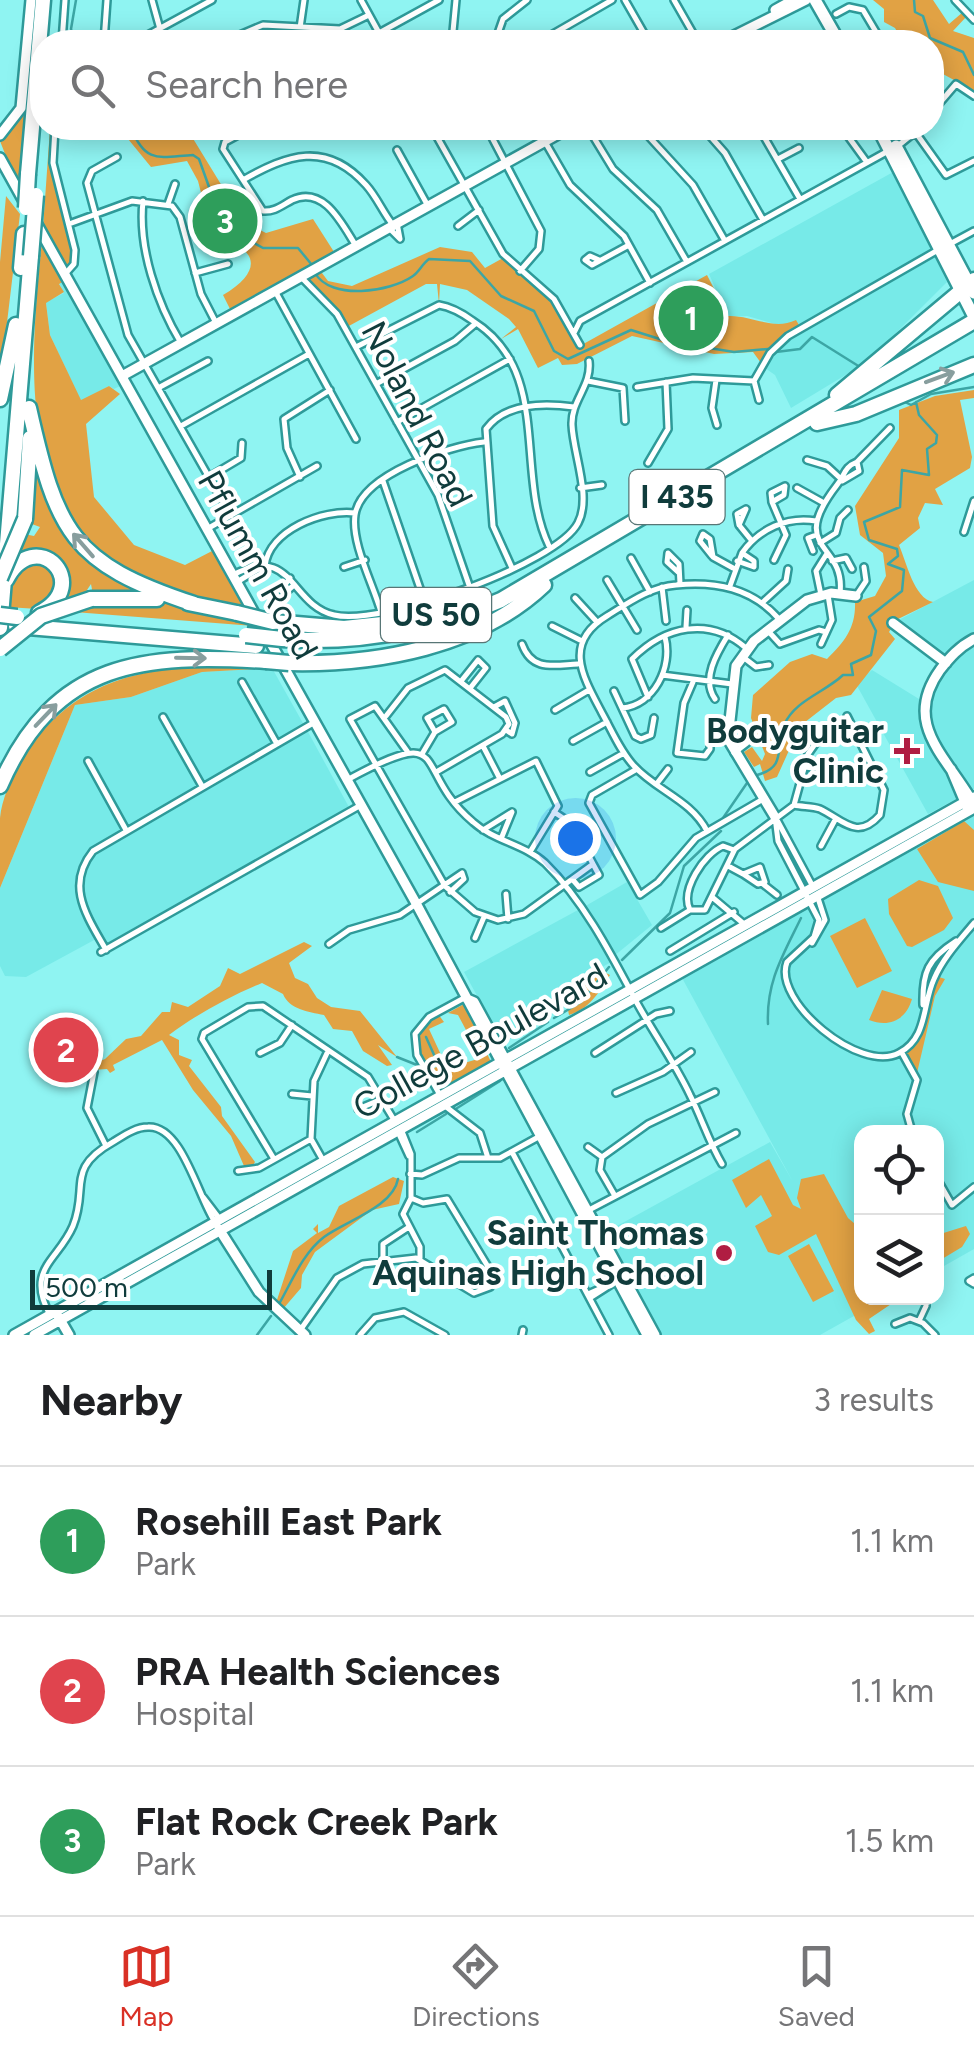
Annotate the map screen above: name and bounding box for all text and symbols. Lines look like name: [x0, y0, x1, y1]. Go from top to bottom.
search box: [30, 30, 944, 140]
icon: search: [65, 58, 120, 113]
text: Search here: [145, 62, 348, 108]
pin: 3: [192, 184, 258, 258]
pin: 1: [658, 280, 724, 356]
street label: Noland Road: [352, 314, 482, 514]
one-way arrow: [924, 367, 955, 385]
street label: Pflumm Road: [189, 463, 327, 667]
road number: I 435: [630, 470, 724, 524]
one-way arrow: [73, 533, 95, 559]
road number: US 50: [381, 588, 491, 642]
one-way arrow: [174, 648, 206, 667]
one-way arrow: [34, 704, 58, 728]
place label: Bodyguitar Clinic: [706, 710, 884, 792]
marker: Bodyguitar Clinic: [894, 738, 920, 764]
your location: [550, 813, 601, 864]
street label: College Boulevard: [346, 954, 614, 1128]
pin: 2: [34, 1012, 98, 1088]
map controls: [854, 1125, 944, 1305]
button: locate: [854, 1125, 944, 1215]
place label: Saint Thomas Aquinas High School: [372, 1212, 704, 1294]
button: layers: [854, 1215, 944, 1305]
marker: Saint Thomas Aquinas High School: [713, 1242, 735, 1264]
scale bar: [30, 1265, 272, 1310]
text: 500 m: [45, 1270, 128, 1304]
text: Nearby: [40, 1375, 182, 1426]
text: 3 results: [814, 1381, 934, 1419]
text: Rosehill East Park: [135, 1499, 442, 1545]
text: 1: [66, 1522, 79, 1560]
text: 1.1 km: [850, 1522, 934, 1560]
text: Park: [135, 1545, 196, 1583]
text: PRA Health Sciences: [135, 1649, 500, 1695]
text: 2: [63, 1672, 82, 1710]
text: 1.1 km: [850, 1672, 934, 1710]
text: Hospital: [135, 1695, 254, 1733]
text: Flat Rock Creek Park: [135, 1799, 498, 1845]
text: 3: [64, 1822, 81, 1860]
text: 1.5 km: [845, 1822, 934, 1860]
text: Park: [135, 1845, 196, 1883]
tab: Map: [119, 1939, 174, 2033]
tab: Directions: [412, 1939, 540, 2033]
tab: Saved: [778, 1939, 855, 2033]

